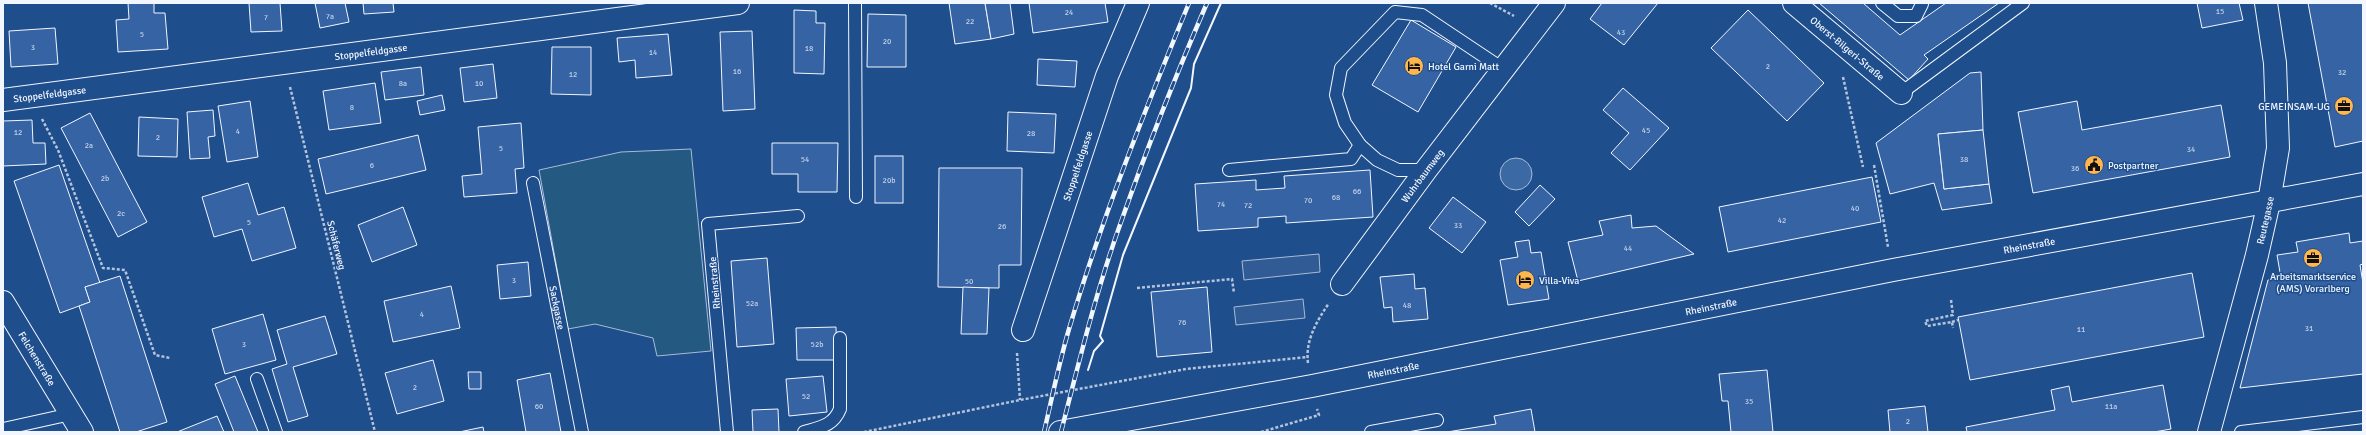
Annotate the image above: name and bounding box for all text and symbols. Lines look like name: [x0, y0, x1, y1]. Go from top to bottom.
house number: 15: [2216, 6, 2224, 16]
house number: 24: [1065, 7, 1074, 17]
house number: 7a: [326, 11, 334, 21]
house number: 7: [264, 12, 268, 22]
street label: Oberst-Bilgeri-Straße: [1807, 14, 1886, 83]
house number: 22: [966, 16, 974, 26]
house number: 43: [1617, 27, 1625, 37]
house number: 5: [140, 29, 144, 39]
house number: 20: [883, 36, 891, 46]
house number: 3: [31, 42, 35, 52]
street label: Stoppelfeldgasse: [334, 42, 408, 63]
house number: 18: [805, 43, 813, 53]
house number: 14: [649, 47, 658, 57]
hotel icon: Hotel Garni Matt: [1403, 55, 1425, 77]
place label: Hotel Garni Matt: [1428, 61, 1499, 73]
house number: 2: [1766, 61, 1770, 71]
house number: 16: [733, 66, 741, 76]
house number: 32: [2338, 67, 2346, 77]
house number: 12: [569, 69, 577, 79]
house number: 8a: [399, 78, 407, 88]
house number: 10: [475, 78, 483, 88]
street label: Stoppelfeldgasse: [13, 84, 87, 106]
office icon: GEMEINSAM-UG: [2333, 95, 2355, 117]
place label: GEMEINSAM-UG: [2258, 101, 2330, 113]
house number: 8: [350, 102, 354, 112]
house number: 45: [1642, 125, 1650, 135]
house number: 4: [236, 126, 241, 136]
house number: 12: [14, 127, 22, 137]
house number: 28: [1027, 128, 1035, 138]
street label: Stoppelfeldgasse: [1061, 129, 1095, 203]
house number: 2: [156, 132, 160, 142]
house number: 2a: [85, 140, 93, 150]
house number: 5: [499, 143, 503, 153]
house number: 34: [2187, 144, 2196, 154]
street label: Wuhrbaumweg: [1399, 147, 1447, 205]
house number: 54: [801, 154, 810, 164]
house number: 38: [1960, 154, 1968, 164]
public building icon: Postpartner: [2083, 154, 2105, 176]
house number: 6: [370, 160, 374, 170]
place label: Postpartner: [2108, 160, 2159, 172]
house number: 36: [2071, 163, 2079, 173]
house number: 2b: [101, 173, 109, 183]
house number: 20b: [883, 175, 895, 185]
house number: 66: [1353, 186, 1361, 196]
house number: 68: [1332, 192, 1340, 202]
house number: 70: [1304, 195, 1312, 205]
street label: Reutegasse: [2255, 196, 2277, 246]
house number: 74: [1217, 199, 1226, 209]
house number: 72: [1244, 200, 1252, 210]
house number: 40: [1851, 203, 1859, 213]
house number: 2c: [117, 208, 125, 218]
house number: 42: [1778, 215, 1786, 225]
house number: 5: [247, 217, 251, 227]
street label: Schäferweg: [324, 219, 348, 271]
house number: 33: [1454, 220, 1462, 230]
house number: 26: [998, 221, 1006, 231]
street label: Rheinstraße: [2002, 235, 2056, 257]
house number: 44: [1624, 243, 1633, 253]
office icon: Arbeitsmarktservice (AMS) Vorarlberg: [2302, 247, 2324, 269]
street label: Rheinstraße: [707, 256, 723, 310]
hotel icon: Villa-Viva: [1514, 269, 1536, 291]
place label: Arbeitsmarktservice (AMS) Vorarlberg: [2270, 271, 2356, 295]
house number: 3: [512, 275, 516, 285]
place label: Villa-Viva: [1539, 275, 1579, 287]
house number: 50: [965, 276, 973, 286]
street label: Sackgasse: [546, 285, 567, 331]
street label: Rheinstraße: [1684, 296, 1738, 318]
house number: 52a: [746, 298, 758, 308]
house number: 48: [1403, 300, 1411, 310]
house number: 4: [420, 309, 425, 319]
house number: 76: [1178, 317, 1186, 327]
house number: 31: [2305, 323, 2313, 333]
house number: 11: [2077, 324, 2085, 334]
street label: Felchenstraße: [15, 330, 57, 388]
house number: 3: [242, 339, 246, 349]
house number: 52b: [811, 339, 823, 349]
street label: Rheinstraße: [1366, 360, 1420, 382]
house number: 2: [413, 382, 417, 392]
house number: 52: [802, 391, 810, 401]
house number: 35: [1745, 396, 1753, 406]
house number: 60: [535, 401, 543, 411]
house number: 11a: [2105, 401, 2117, 411]
house number: 2: [1906, 416, 1910, 426]

